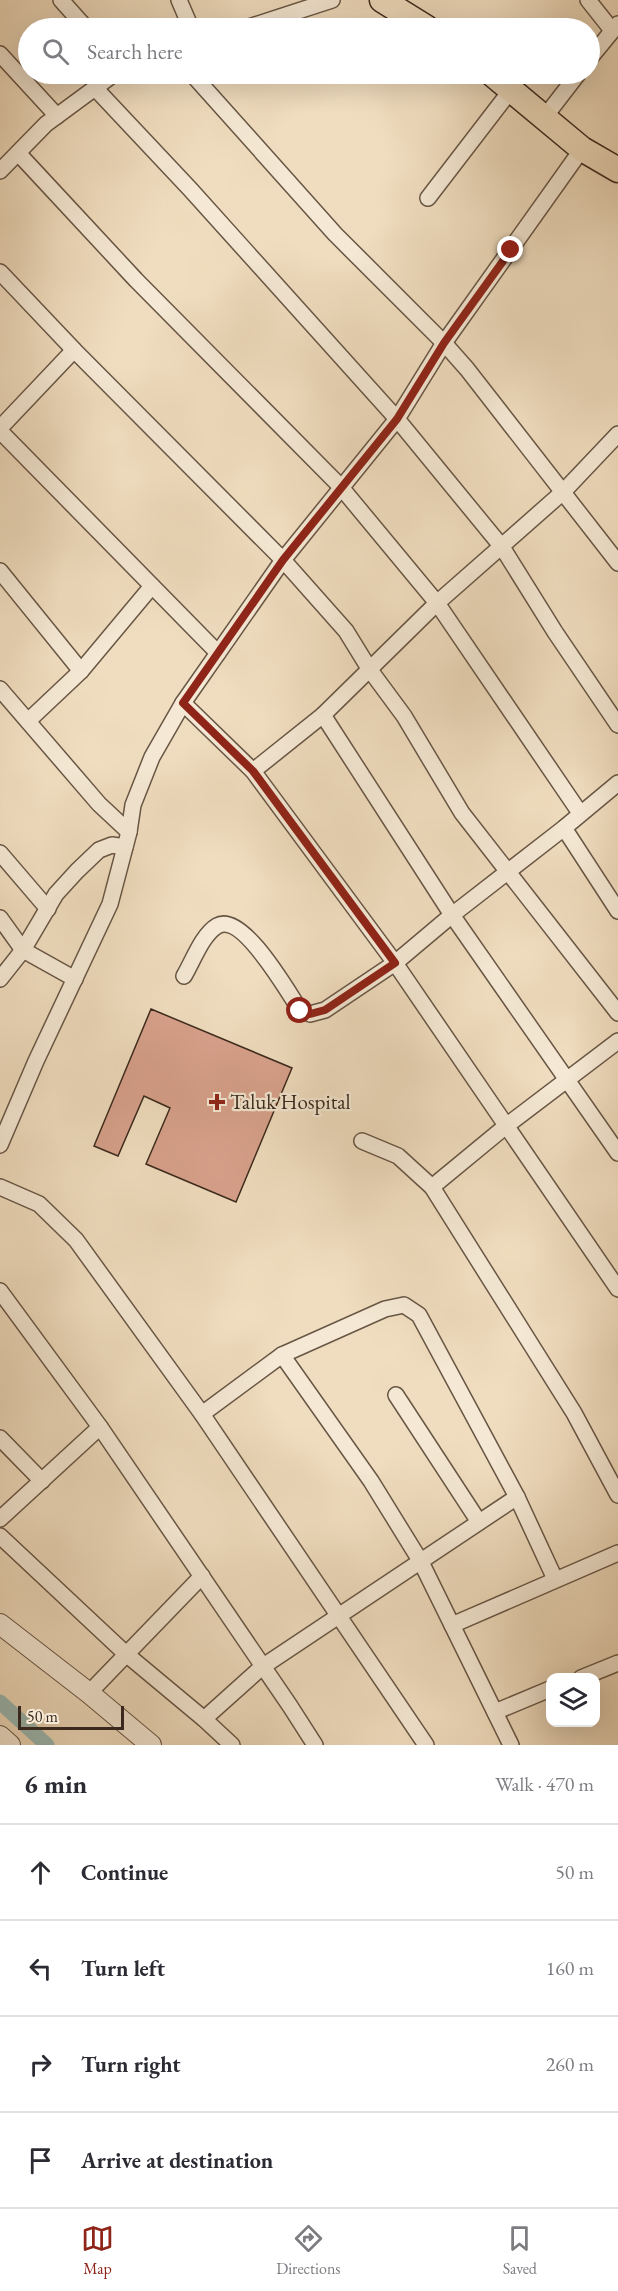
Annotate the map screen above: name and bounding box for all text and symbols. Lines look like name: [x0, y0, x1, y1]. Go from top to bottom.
search box: [18, 18, 600, 84]
icon: search: [39, 35, 72, 68]
text: Search here: [87, 37, 182, 66]
route end: [497, 236, 523, 262]
route start: [286, 997, 312, 1023]
place label: Taluk Hospital: [230, 1088, 351, 1115]
marker: Taluk Hospital: [208, 1093, 226, 1111]
map controls: [546, 1673, 600, 1727]
button: layers: [546, 1673, 600, 1727]
scale bar: [18, 1703, 124, 1730]
text: 50 m: [27, 1706, 58, 1727]
text: 6 min: [24, 1767, 87, 1801]
text: Walk · 470 m: [495, 1771, 594, 1797]
icon: ahead: [24, 1856, 57, 1889]
text: Continue: [81, 1858, 168, 1887]
text: 50 m: [555, 1859, 594, 1885]
icon: left: [24, 1952, 57, 1985]
text: Turn left: [81, 1954, 165, 1983]
text: 160 m: [546, 1955, 594, 1981]
icon: right: [24, 2048, 57, 2081]
text: Turn right: [81, 2050, 180, 2079]
text: 260 m: [546, 2051, 594, 2077]
icon: arrive: [24, 2144, 57, 2177]
text: Arrive at destination: [81, 2146, 273, 2175]
tab: Map: [81, 2222, 114, 2279]
tab: Directions: [276, 2222, 341, 2279]
tab: Saved: [503, 2222, 537, 2279]

